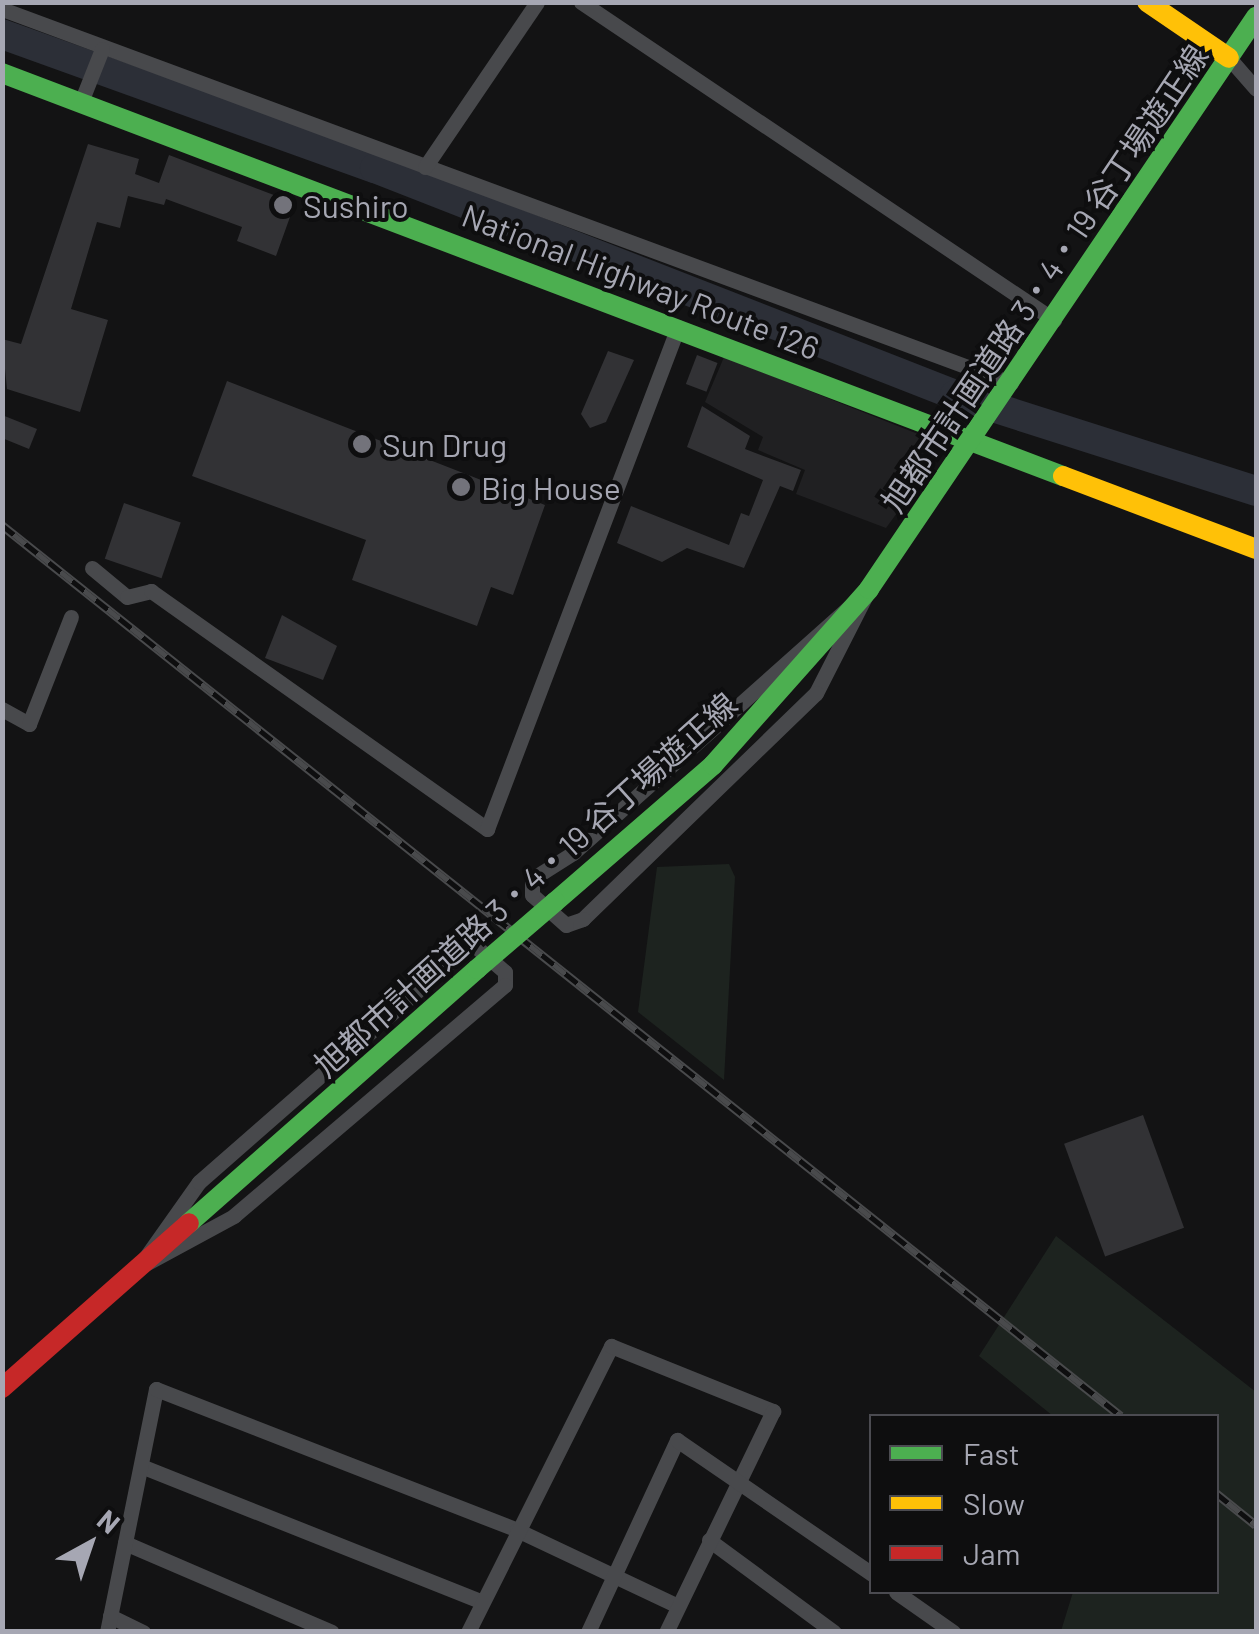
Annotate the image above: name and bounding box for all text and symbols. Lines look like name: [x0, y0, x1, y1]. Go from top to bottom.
street label: 旭都市計画道路 3・4・19 谷丁場遊正線: [873, 37, 1215, 519]
place label: Sushiro: [303, 186, 409, 224]
marker: Sushiro: [272, 194, 294, 216]
street label: National Highway Route 126: [457, 195, 825, 367]
place label: Sun Drug: [382, 425, 507, 463]
marker: Sun Drug: [351, 433, 373, 455]
place label: Big House: [481, 468, 621, 506]
marker: Big House: [450, 476, 472, 498]
street label: 旭都市計画道路 3・4・19 谷丁場遊正線: [306, 684, 744, 1084]
legend: [869, 1414, 1219, 1594]
text: Fast: [963, 1435, 1020, 1471]
text: Slow: [963, 1485, 1025, 1521]
north arrow: [40, 1494, 140, 1594]
text: N: [91, 1502, 127, 1540]
text: Jam: [963, 1535, 1020, 1571]

